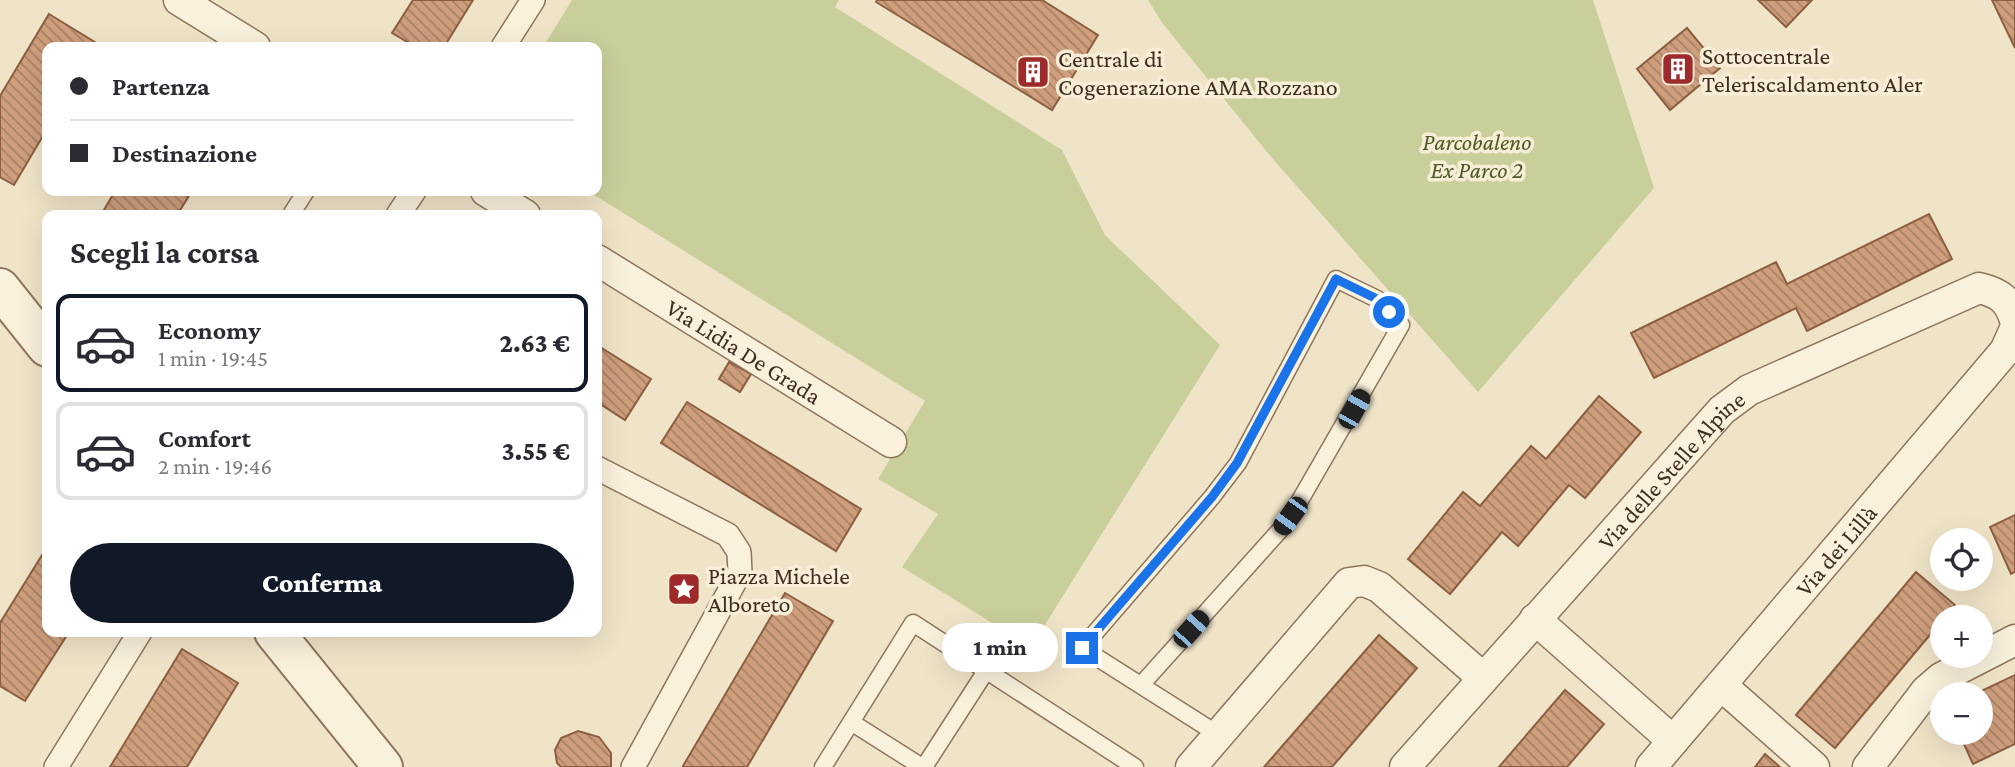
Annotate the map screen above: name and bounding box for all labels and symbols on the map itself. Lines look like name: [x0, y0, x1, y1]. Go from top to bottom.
place label: Sottocentrale Teleriscaldamento Aler: [1702, 42, 1923, 97]
place label: Centrale di Cogenerazione AMA Rozzano: [1058, 45, 1338, 100]
building icon: Sottocentrale Teleriscaldamento Aler: [1659, 50, 1697, 88]
building icon: Centrale di Cogenerazione AMA Rozzano: [1014, 53, 1052, 91]
park label: Parcobaleno Ex Parco 2: [1423, 128, 1531, 183]
street label: Via Lidia De Grada: [662, 293, 827, 409]
route start: [1373, 296, 1405, 328]
street label: Via delle Stelle Alpine: [1592, 385, 1750, 554]
car: [1335, 386, 1374, 432]
car: [1270, 493, 1311, 539]
street label: Via dei Lillà: [1789, 499, 1882, 601]
place label: Piazza Michele Alboreto: [708, 562, 850, 617]
place icon: Piazza Michele Alboreto: [665, 570, 703, 608]
car: [1170, 606, 1213, 652]
callout: 1 min: [942, 624, 1058, 672]
route end: [1066, 632, 1098, 664]

